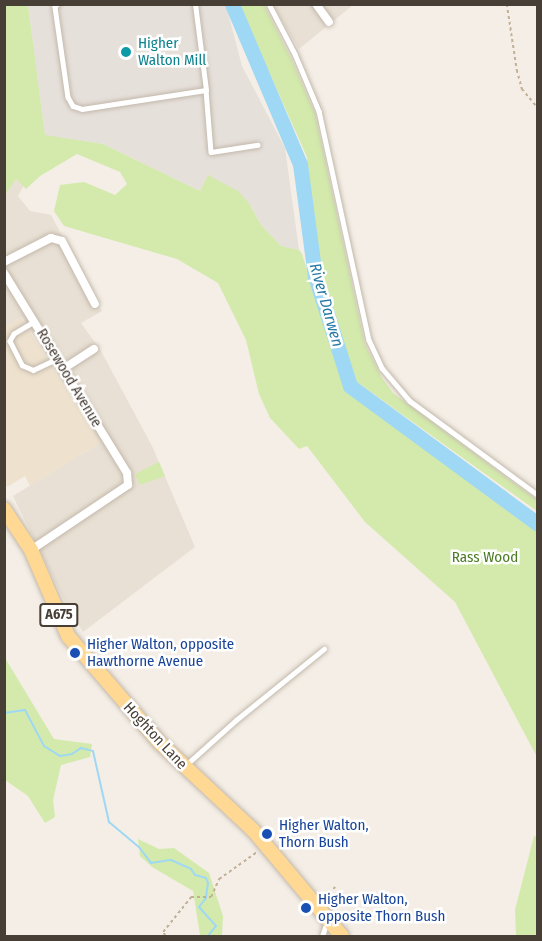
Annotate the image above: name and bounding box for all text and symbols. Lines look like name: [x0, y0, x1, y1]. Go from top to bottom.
place label: Higher Walton Mill: [138, 34, 206, 69]
marker: Higher Walton Mill: [119, 45, 133, 59]
water label: River Darwen: [305, 261, 347, 349]
street label: Rosewood Avenue: [32, 325, 106, 431]
park label: Rass Wood: [452, 549, 518, 567]
road number: A675: [38, 604, 80, 626]
place label: Higher Walton, opposite Hawthorne Avenue: [87, 635, 234, 670]
marker: Higher Walton, opposite Hawthorne Avenue: [68, 646, 82, 660]
street label: Hoghton Lane: [119, 699, 191, 773]
place label: Higher Walton, Thorn Bush: [279, 816, 369, 851]
marker: Higher Walton, Thorn Bush: [260, 827, 274, 841]
place label: Higher Walton, opposite Thorn Bush: [318, 890, 445, 925]
marker: Higher Walton, opposite Thorn Bush: [299, 901, 313, 915]

